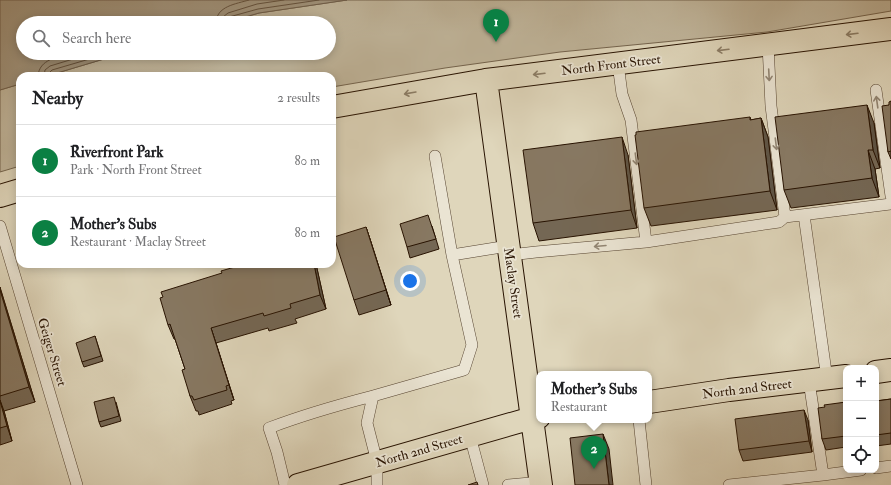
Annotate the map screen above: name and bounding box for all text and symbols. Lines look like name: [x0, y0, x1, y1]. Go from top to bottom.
pin: 1: [483, 9, 509, 42]
search box: [16, 16, 336, 60]
icon: search: [30, 27, 52, 49]
text: Search here: [62, 29, 131, 48]
one-way arrow: [846, 30, 859, 38]
one-way arrow: [717, 47, 730, 54]
street label: North Front Street: [560, 51, 662, 79]
one-way arrow: [766, 68, 773, 81]
one-way arrow: [533, 70, 546, 78]
text: Nearby: [32, 88, 83, 109]
text: 2 results: [277, 90, 320, 106]
one-way arrow: [404, 90, 417, 98]
one-way arrow: [873, 96, 881, 109]
one-way arrow: [772, 137, 780, 150]
text: Riverfront Park: [70, 143, 163, 162]
one-way arrow: [632, 152, 640, 165]
text: 1: [43, 153, 47, 169]
text: 80 m: [294, 153, 320, 169]
text: Park · North Front Street: [70, 162, 202, 178]
text: Mother's Subs: [70, 215, 157, 234]
text: 2: [42, 225, 48, 241]
text: 80 m: [294, 225, 320, 241]
text: Restaurant · Maclay Street: [70, 234, 206, 250]
one-way arrow: [594, 242, 607, 250]
street label: Maclay Street: [499, 247, 526, 320]
your location: [400, 271, 420, 291]
street label: Geiger Street: [34, 316, 70, 388]
map controls: [843, 365, 879, 473]
button: +: [843, 365, 879, 401]
popup: [536, 371, 652, 423]
street label: North 2nd Street: [701, 376, 793, 402]
text: Mother's Subs: [551, 380, 637, 399]
text: Restaurant: [551, 399, 607, 415]
button: −: [843, 401, 879, 437]
street label: North 2nd Street: [374, 431, 464, 471]
pin: 2: [581, 436, 607, 469]
button: locate: [843, 437, 879, 473]

